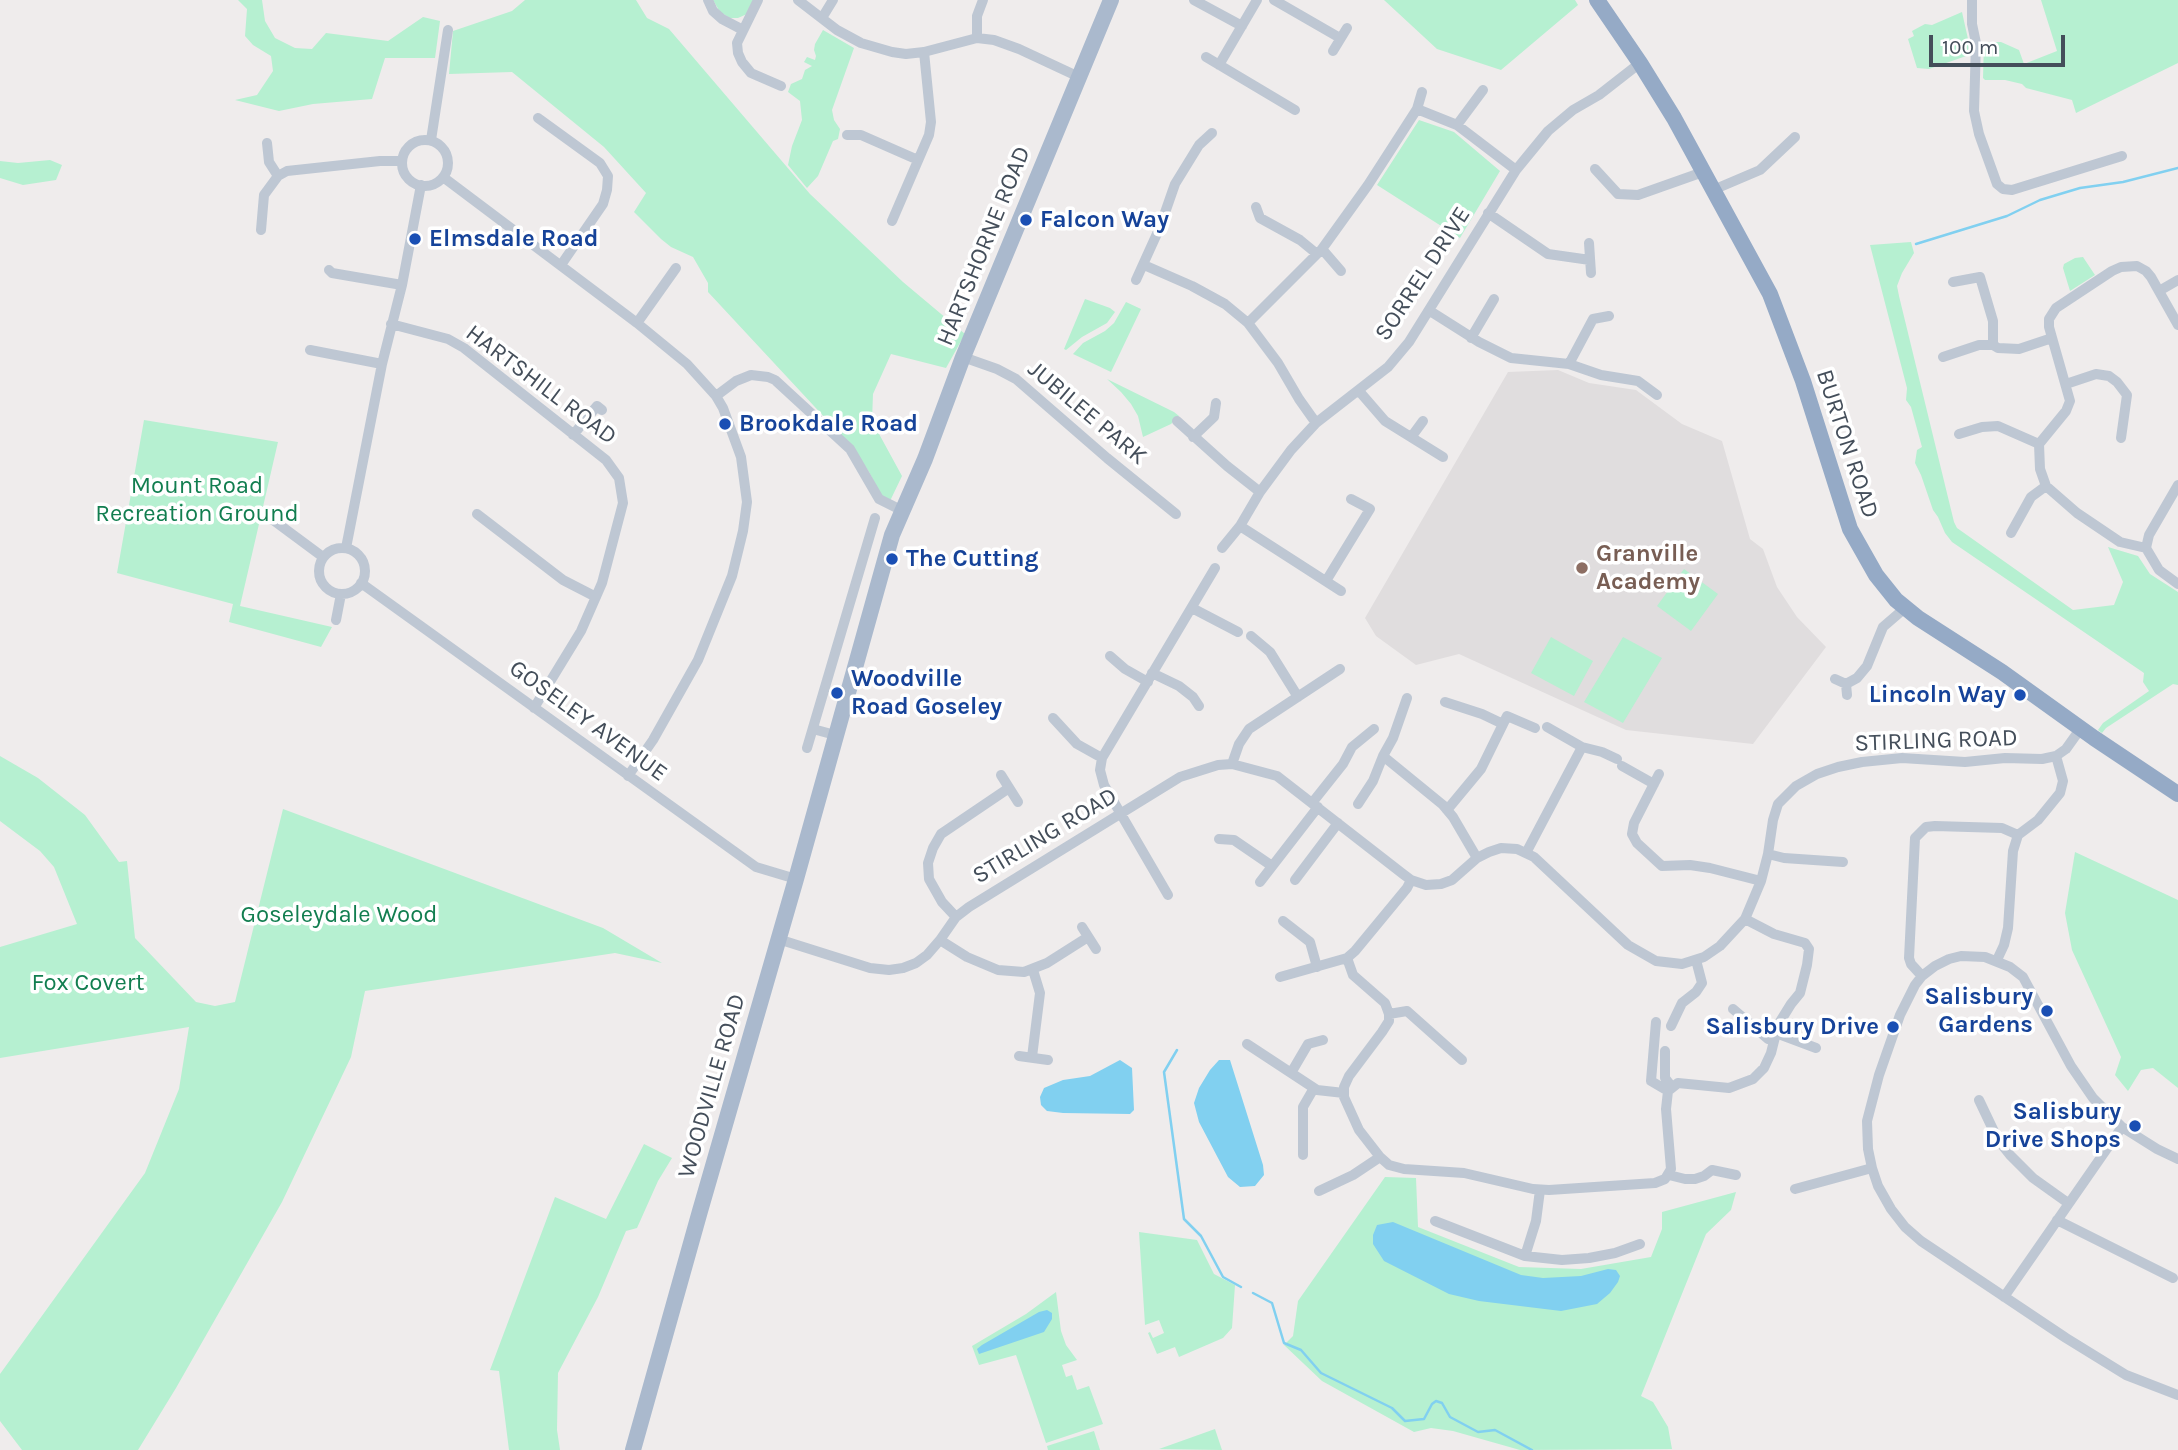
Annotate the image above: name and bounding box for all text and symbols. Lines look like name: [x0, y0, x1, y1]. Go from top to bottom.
scale bar: [1933, 21, 2070, 65]
text: 100 m: [1942, 35, 1999, 59]
street label: HARTSHORNE ROAD: [931, 142, 1037, 350]
street label: SORREL DRIVE: [1369, 202, 1477, 346]
place label: Falcon Way: [1040, 206, 1169, 234]
marker: Falcon Way: [1018, 212, 1034, 228]
place label: Elmsdale Road: [429, 225, 598, 253]
marker: Elmsdale Road: [407, 231, 423, 247]
street label: HARTSHILL ROAD: [460, 319, 622, 451]
street label: JUBILEE PARK: [1022, 355, 1152, 471]
street label: BURTON ROAD: [1809, 366, 1885, 522]
place label: Brookdale Road: [739, 410, 918, 438]
marker: Brookdale Road: [717, 416, 733, 432]
park label: Mount Road Recreation Ground: [95, 472, 299, 528]
place label: Granville Academy: [1596, 540, 1700, 596]
place label: The Cutting: [906, 545, 1038, 573]
marker: The Cutting: [884, 551, 900, 567]
marker: Granville Academy: [1574, 560, 1590, 576]
street label: GOSELEY AVENUE: [503, 654, 673, 788]
place label: Woodville Road Goseley: [851, 665, 1002, 721]
place label: Lincoln Way: [1869, 681, 2006, 709]
marker: Woodville Road Goseley: [829, 685, 845, 701]
marker: Lincoln Way: [2012, 687, 2028, 703]
street label: STIRLING ROAD: [1854, 724, 2018, 758]
street label: STIRLING ROAD: [968, 782, 1122, 890]
park label: Goseleydale Wood: [240, 901, 438, 929]
park label: Fox Covert: [32, 969, 144, 997]
place label: Salisbury Gardens: [1925, 983, 2033, 1039]
street label: WOODVILLE ROAD: [672, 991, 752, 1181]
marker: Salisbury Gardens: [2039, 1003, 2055, 1019]
place label: Salisbury Drive: [1706, 1013, 1879, 1041]
marker: Salisbury Drive: [1885, 1019, 1901, 1035]
place label: Salisbury Drive Shops: [1985, 1098, 2121, 1154]
marker: Salisbury Drive Shops: [2127, 1118, 2143, 1134]

